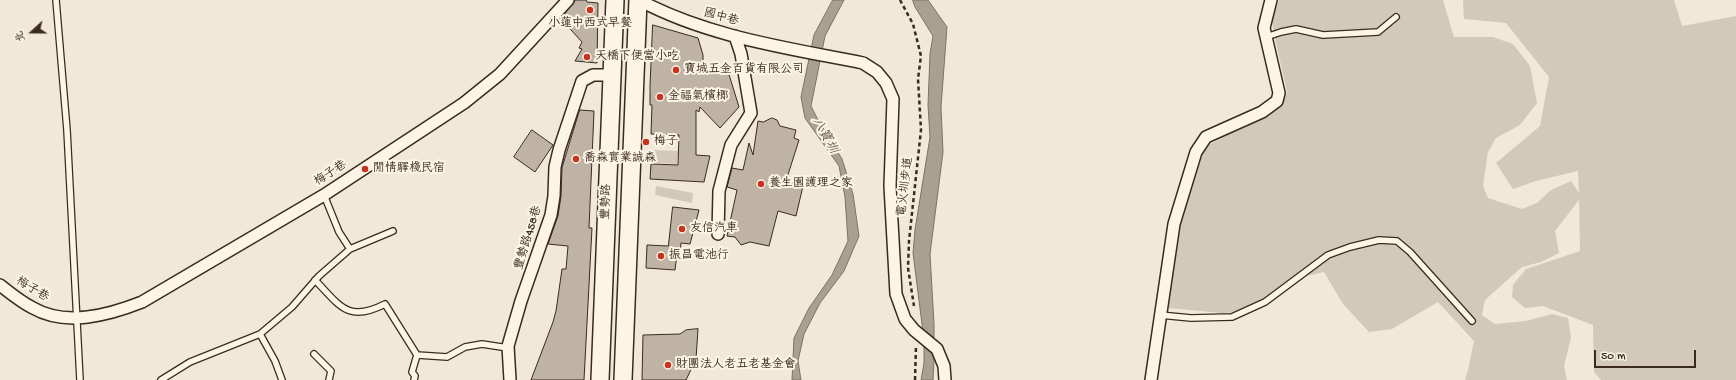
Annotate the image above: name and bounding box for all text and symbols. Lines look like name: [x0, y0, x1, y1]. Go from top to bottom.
marker: 小蓮中西式早餐: [585, 5, 595, 15]
street label: 國中巷: [702, 6, 740, 30]
north arrow: [12, 12, 52, 52]
place label: 小蓮中西式早餐: [548, 17, 632, 31]
text: 北: [13, 29, 28, 44]
place label: 天橋下便當小吃: [595, 50, 679, 64]
marker: 天橋下便當小吃: [582, 52, 592, 62]
place label: 寶城五金百貨有限公司: [684, 63, 804, 77]
marker: 寶城五金百貨有限公司: [671, 65, 681, 75]
place label: 金福氣檳榔: [668, 90, 728, 104]
marker: 金福氣檳榔: [655, 92, 665, 102]
water label: 八寶圳: [807, 115, 841, 157]
place label: 梅子: [654, 135, 678, 149]
marker: 梅子: [641, 137, 651, 147]
place label: 喬森實業誠森: [584, 152, 656, 166]
marker: 喬森實業誠森: [571, 154, 581, 164]
street label: 電火圳步道: [895, 156, 917, 218]
street label: 梅子巷: [312, 158, 350, 190]
place label: 閒情驛棧民宿: [373, 162, 445, 176]
marker: 閒情驛棧民宿: [360, 164, 370, 174]
place label: 養生園護理之家: [769, 177, 853, 191]
marker: 養生園護理之家: [756, 179, 766, 189]
street label: 豐勢路: [599, 184, 615, 220]
street label: 豐勢路458巷: [512, 204, 546, 272]
place label: 友信汽車: [690, 222, 738, 236]
marker: 友信汽車: [677, 224, 687, 234]
place label: 振昌電池行: [669, 249, 729, 263]
marker: 振昌電池行: [656, 251, 666, 261]
street label: 梅子巷: [13, 275, 51, 305]
scale bar: [1596, 342, 1698, 368]
text: 50 m: [1601, 350, 1626, 364]
place label: 財團法人老五老基金會: [676, 358, 796, 372]
marker: 財團法人老五老基金會: [663, 360, 673, 370]

